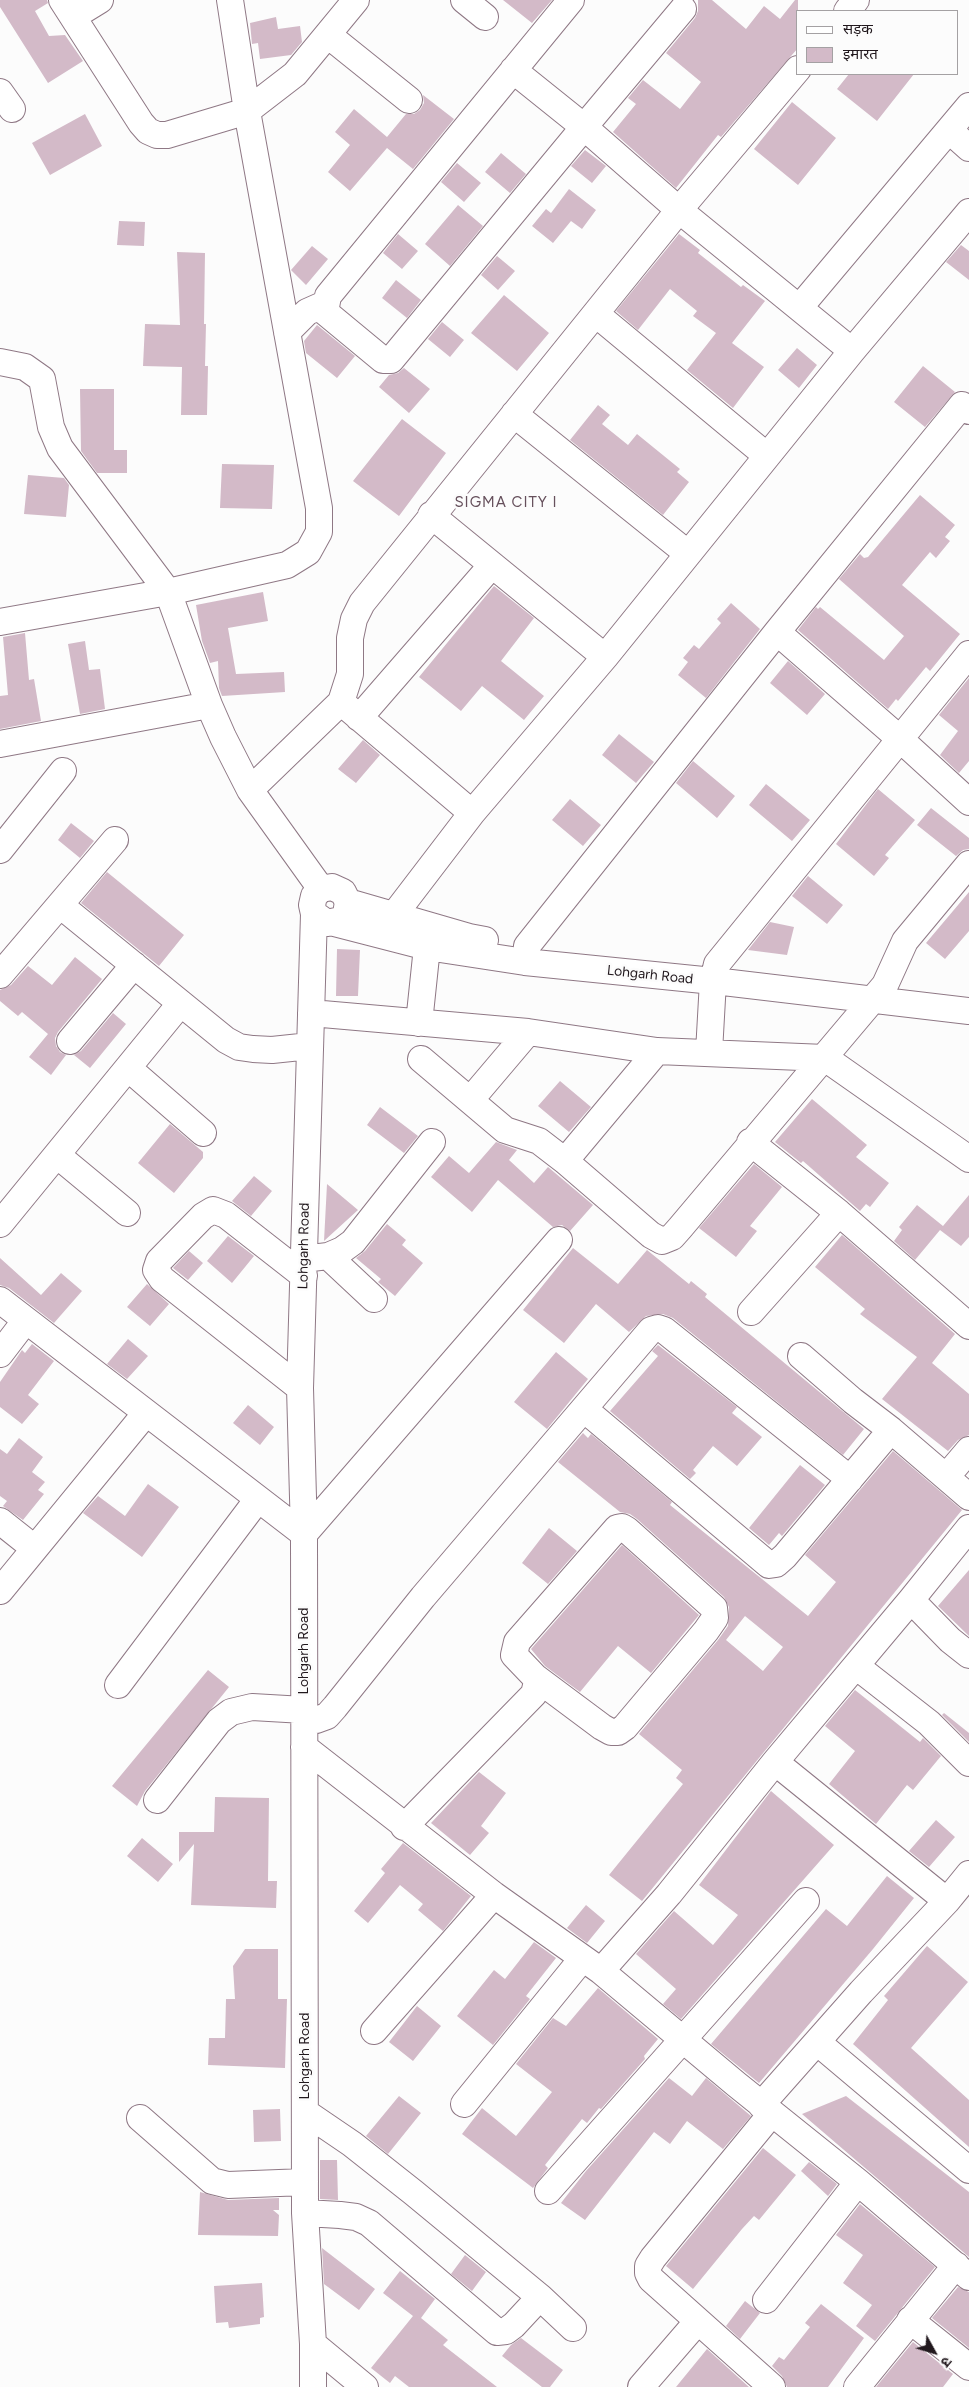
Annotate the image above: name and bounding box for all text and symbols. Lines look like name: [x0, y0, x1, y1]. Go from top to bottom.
legend: [796, 10, 959, 75]
text: सड़क: [843, 20, 873, 38]
text: इमारत: [843, 45, 878, 63]
district label: SIGMA CITY I: [453, 494, 559, 512]
street label: Lohgarh Road: [606, 962, 694, 988]
street label: Lohgarh Road: [295, 1202, 313, 1290]
street label: Lohgarh Road: [296, 1608, 312, 1694]
street label: Lohgarh Road: [297, 2013, 313, 2099]
north arrow: [909, 2327, 959, 2377]
text: उ: [937, 2353, 955, 2370]

